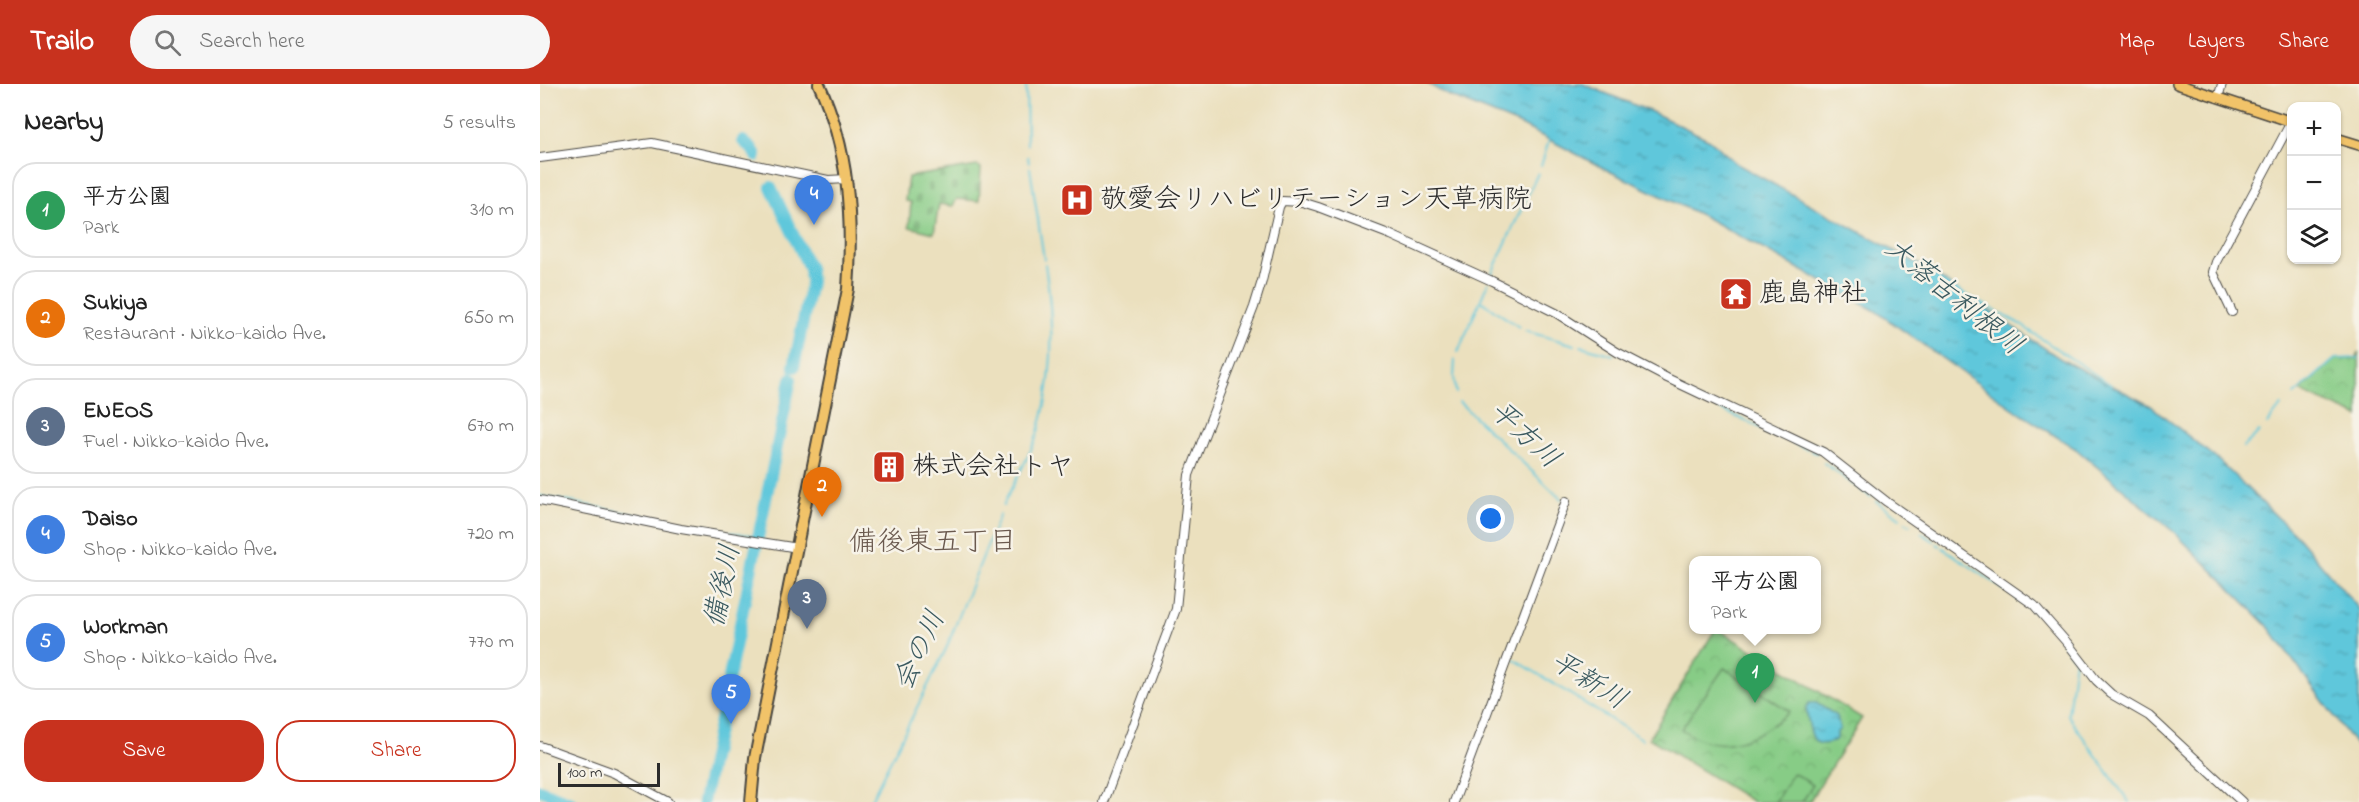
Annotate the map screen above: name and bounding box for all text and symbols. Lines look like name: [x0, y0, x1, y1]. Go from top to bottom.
search box: [130, 15, 550, 69]
text: Trailo: [30, 22, 94, 63]
icon: search: [151, 26, 184, 59]
text: Search here: [199, 26, 305, 58]
text: Map: [2119, 27, 2155, 57]
text: Layers: [2188, 27, 2245, 57]
text: Share: [2278, 27, 2329, 57]
map controls: [2287, 102, 2341, 264]
button: +: [2287, 102, 2341, 156]
text: Nearby: [24, 104, 103, 142]
text: 5 results: [443, 109, 516, 138]
button: −: [2287, 156, 2341, 210]
pin: 4: [794, 176, 834, 225]
place label: 敬愛会リハビリテーション天草病院: [1100, 181, 1531, 220]
text: 平方公園: [83, 182, 171, 214]
hospital icon: 敬愛会リハビリテーション天草病院: [1059, 182, 1095, 218]
text: 1: [42, 196, 49, 225]
text: 310 m: [470, 196, 514, 225]
button: layers: [2287, 210, 2341, 264]
text: Park: [83, 214, 119, 243]
water label: 大落古利根川: [1875, 229, 2031, 367]
place label: 鹿島神社: [1759, 275, 1867, 314]
temple icon: 鹿島神社: [1718, 276, 1754, 312]
text: Sukiya: [83, 288, 147, 320]
text: 2: [41, 304, 50, 333]
text: 650 m: [465, 304, 514, 333]
text: Restaurant · Nikko-kaido Ave.: [83, 320, 326, 349]
water label: 平方川: [1479, 392, 1569, 480]
text: ENEOS: [83, 396, 153, 428]
text: 3: [41, 412, 50, 441]
text: 670 m: [468, 412, 514, 441]
text: Fuel · Nikko-kaido Ave.: [83, 428, 269, 457]
place label: 株式会社トヤ: [912, 448, 1074, 487]
building icon: 株式会社トヤ: [871, 449, 907, 485]
pin: 2: [802, 468, 842, 517]
text: Daiso: [83, 504, 138, 536]
your location: [1476, 504, 1505, 533]
text: 4: [41, 520, 50, 549]
text: 720 m: [467, 520, 514, 549]
district label: 備後東五丁目: [849, 523, 1017, 564]
text: Shop · Nikko-kaido Ave.: [83, 536, 277, 565]
water label: 備後川: [695, 541, 753, 631]
popup: [1689, 556, 1821, 634]
text: 平方公園: [1711, 567, 1799, 599]
pin: 3: [788, 580, 826, 629]
text: Park: [1711, 599, 1747, 628]
water label: 会の川: [885, 604, 957, 698]
text: Workman: [83, 612, 168, 644]
text: 5: [40, 628, 51, 657]
text: 770 m: [468, 628, 514, 657]
water label: 平新川: [1542, 642, 1634, 722]
text: Shop · Nikko-kaido Ave.: [83, 644, 277, 673]
pin: 1: [1736, 654, 1774, 703]
pin: 5: [712, 674, 750, 724]
button: Save: [24, 720, 264, 782]
button: Share: [276, 720, 516, 782]
scale bar: [558, 760, 660, 788]
text: 100 m: [567, 761, 602, 785]

